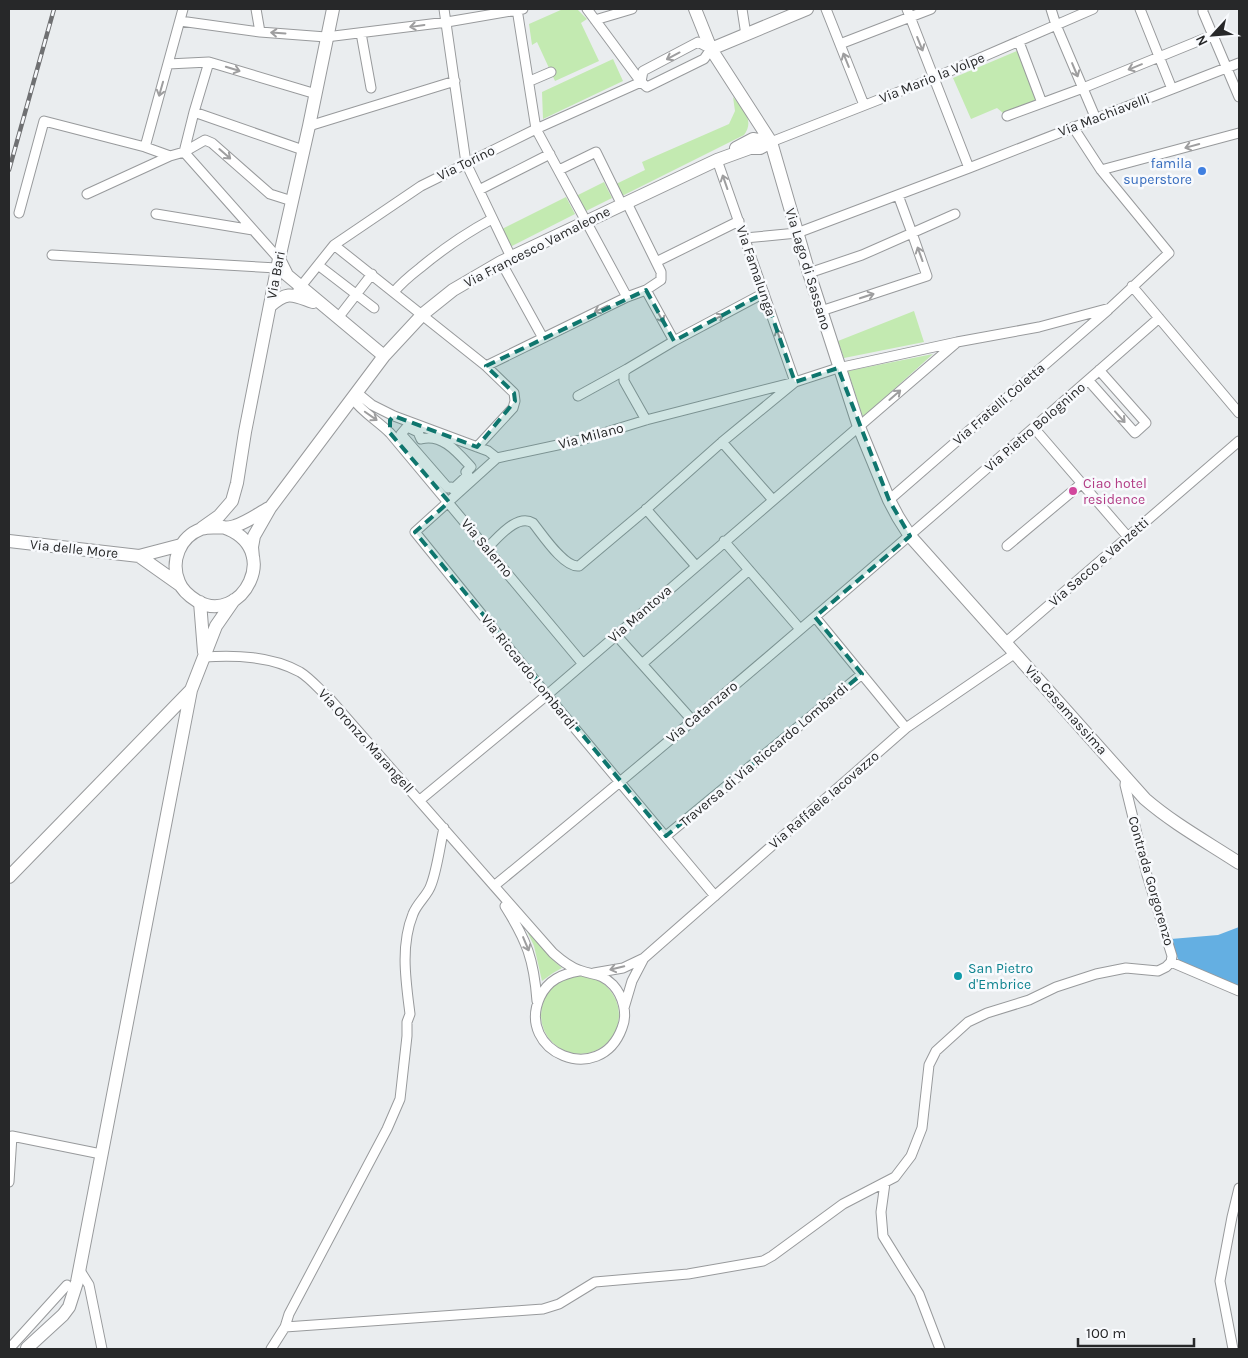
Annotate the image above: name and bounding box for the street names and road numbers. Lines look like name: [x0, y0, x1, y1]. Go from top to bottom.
street label: Via Mario la Volpe: [877, 49, 987, 107]
street label: Via Machiavelli: [1056, 90, 1152, 140]
street label: Via Torino: [434, 142, 498, 184]
street label: Via Francesco Vamaleone: [461, 203, 613, 291]
street label: Via Lago di Sassano: [781, 206, 835, 332]
street label: Via Famalunga: [732, 223, 780, 319]
street label: Via Bari: [263, 249, 289, 301]
street label: Via Fratelli Coletta: [949, 359, 1049, 449]
street label: Via Pietro Bolognino: [981, 379, 1089, 475]
street label: Via Milano: [557, 419, 625, 453]
street label: Via Sacco e Vanzetti: [1045, 514, 1153, 610]
street label: Via Salerno: [457, 515, 517, 581]
street label: Via delle More: [29, 536, 119, 562]
street label: Via Mantova: [605, 582, 675, 646]
street label: Via Riccardo Lombardi: [477, 611, 581, 733]
street label: Via Casamassima: [1021, 662, 1111, 758]
street label: Via Catanzaro: [663, 677, 741, 747]
street label: Traversa di Via Riccardo Lombardi: [676, 679, 852, 831]
street label: Via Oronzo Marangell: [315, 685, 417, 797]
street label: Via Raffaele Iacovazzo: [765, 748, 883, 852]
street label: Contrada Gorgorenzo: [1124, 814, 1178, 948]

